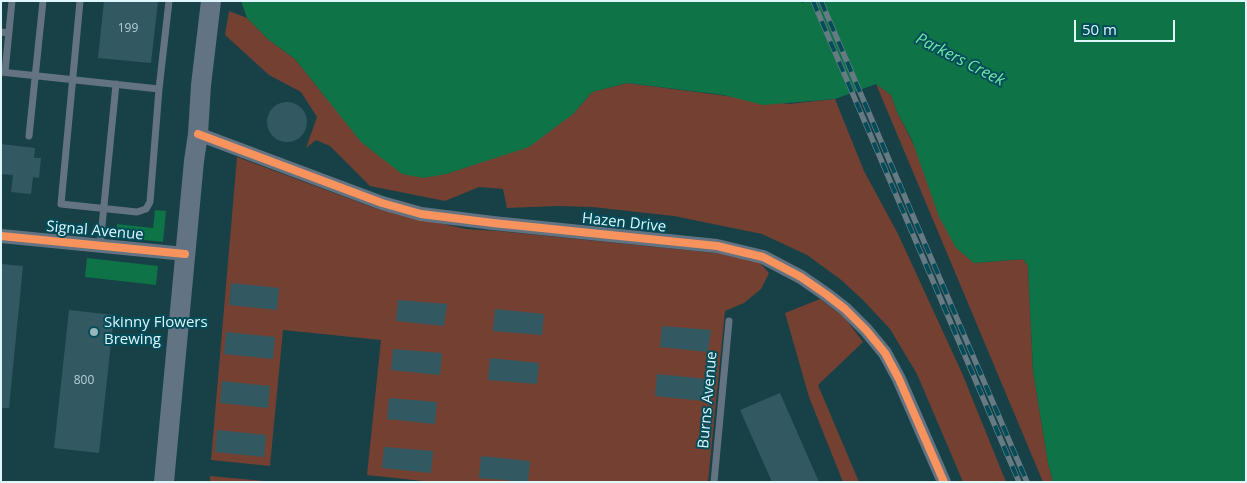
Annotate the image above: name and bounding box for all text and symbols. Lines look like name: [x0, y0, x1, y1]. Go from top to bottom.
scale bar: [1077, 10, 1178, 42]
text: 50 m: [1082, 19, 1117, 39]
house number: 199: [118, 22, 138, 36]
water label: Parkers Creek: [912, 29, 1008, 91]
street label: Hazen Drive: [581, 210, 667, 236]
street label: Signal Avenue: [46, 218, 144, 244]
place label: Skinny Flowers Brewing: [104, 314, 208, 349]
marker: Skinny Flowers Brewing: [88, 326, 100, 338]
street label: Burns Avenue: [695, 351, 721, 449]
house number: 800: [74, 374, 94, 388]

